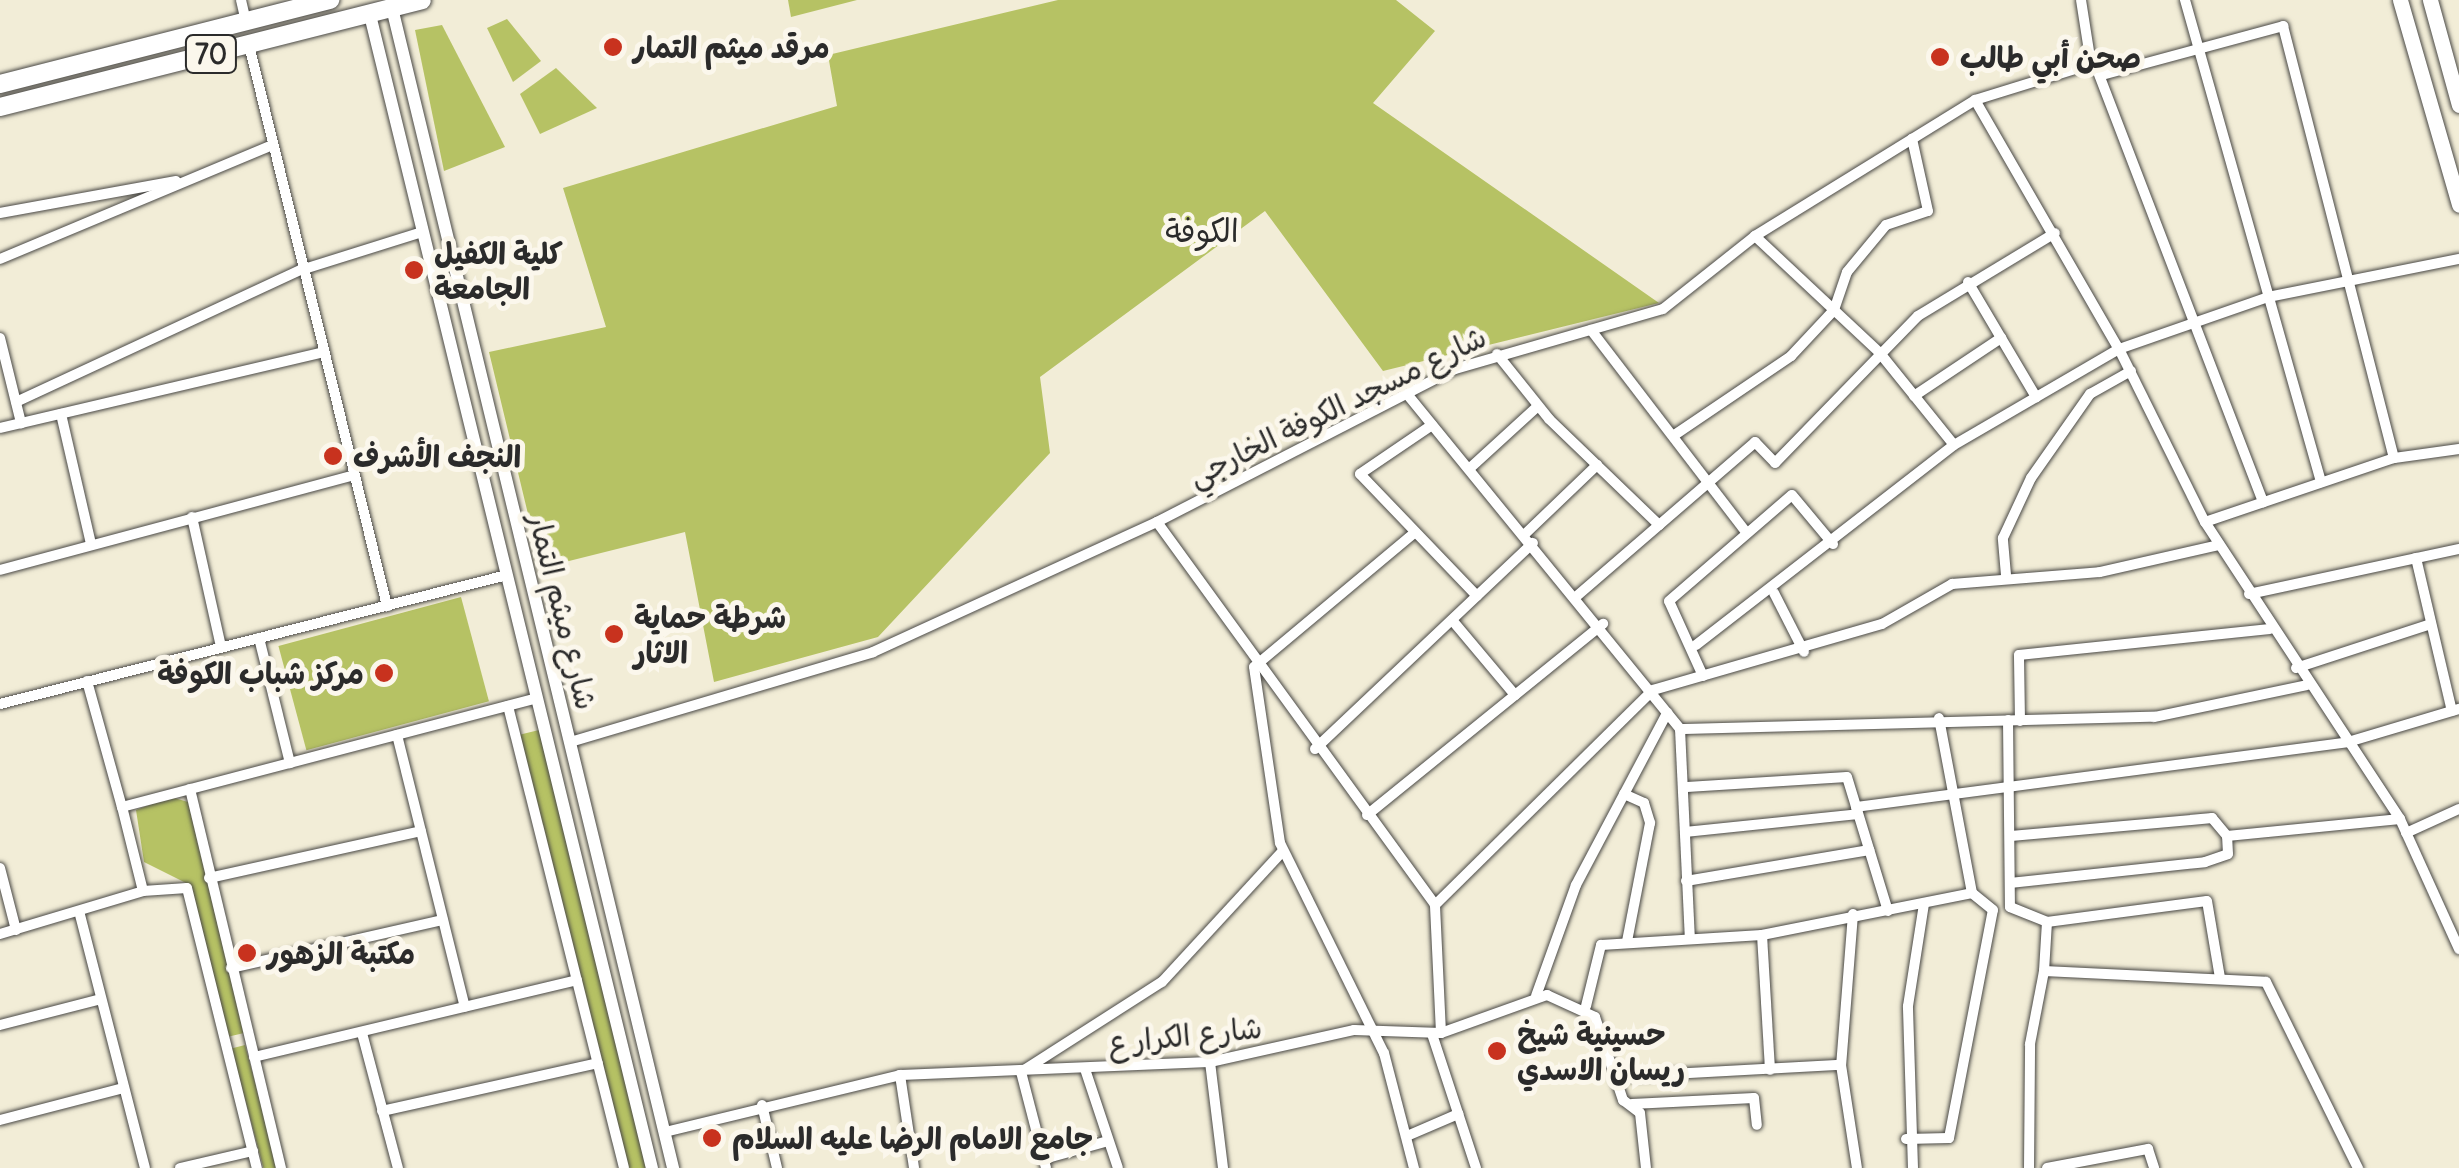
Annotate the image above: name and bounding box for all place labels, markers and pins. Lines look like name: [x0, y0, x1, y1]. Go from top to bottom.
place label: مرقد ميثم التمار: [633, 29, 830, 65]
marker: مرقد ميثم التمار: [602, 36, 624, 58]
place label: صحن أبي طالب: [1960, 39, 2141, 75]
marker: صحن أبي طالب: [1929, 46, 1951, 68]
place label: كلية الكفيل الجامعة: [434, 235, 563, 306]
marker: كلية الكفيل الجامعة: [403, 259, 425, 281]
place label: النجف الأشرف: [353, 438, 521, 474]
marker: النجف الأشرف: [322, 445, 344, 467]
place label: شرطة حماية الاثار: [634, 599, 786, 670]
marker: شرطة حماية الاثار: [603, 623, 625, 645]
place label: مركز شباب الكوفة: [157, 655, 364, 691]
marker: مركز شباب الكوفة: [373, 662, 395, 684]
place label: مكتبة الزهور: [267, 935, 415, 971]
marker: مكتبة الزهور: [236, 942, 258, 964]
place label: حسينية شيخ ريسان الاسدي: [1517, 1016, 1685, 1086]
marker: حسينية شيخ ريسان الاسدي: [1486, 1040, 1508, 1062]
place label: جامع الامام الرضا عليه السلام: [732, 1120, 1093, 1156]
marker: جامع الامام الرضا عليه السلام: [701, 1127, 723, 1149]

